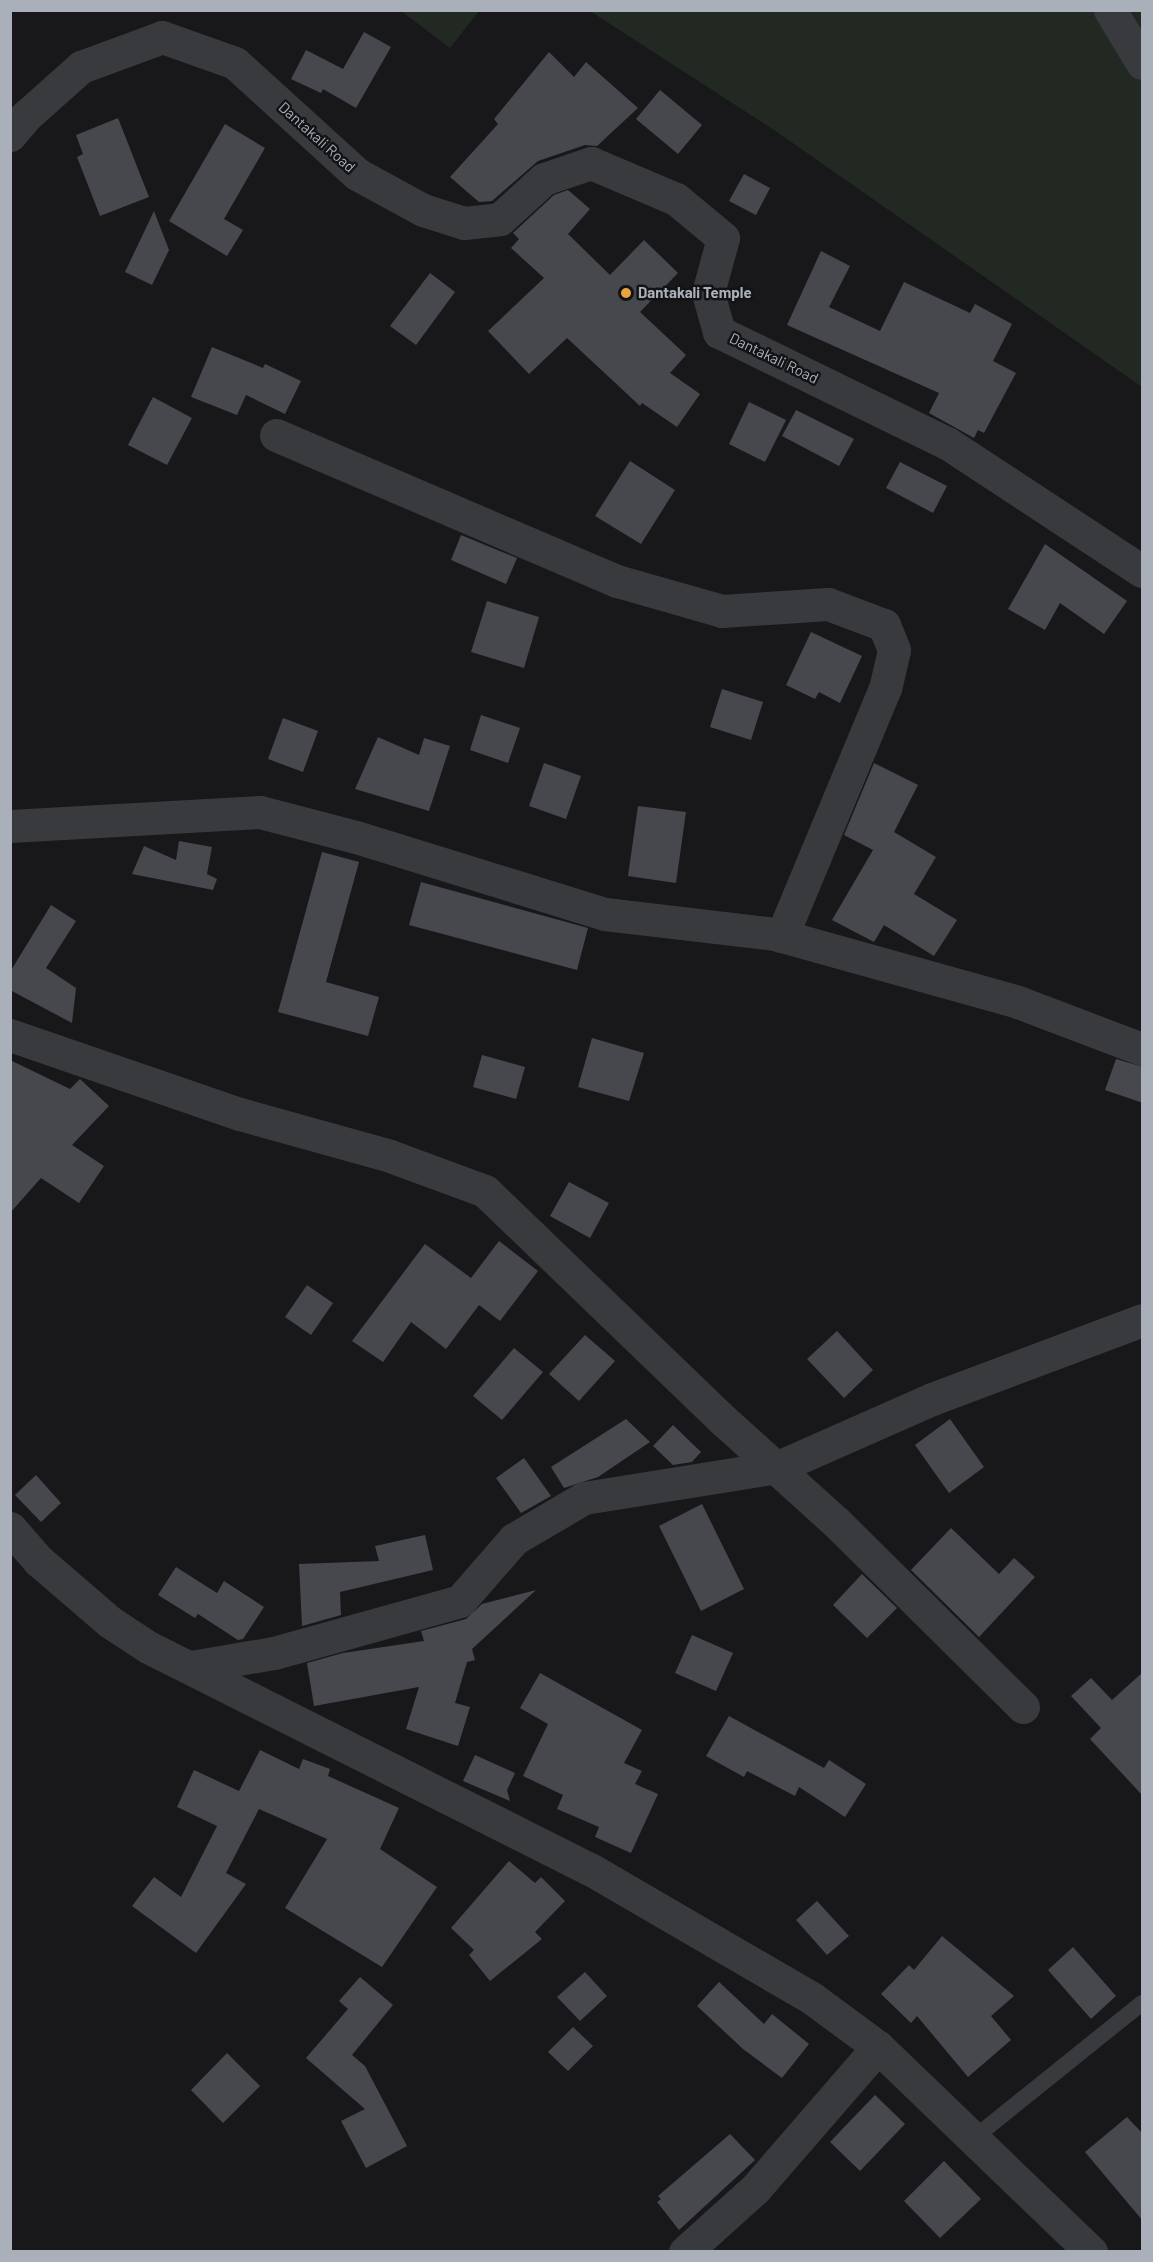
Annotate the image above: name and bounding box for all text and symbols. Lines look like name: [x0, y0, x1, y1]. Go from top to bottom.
street label: Dantakali Road: [275, 98, 359, 176]
place label: Dantakali Temple: [638, 284, 752, 302]
marker: Dantakali Temple: [619, 286, 633, 300]
street label: Dantakali Road: [727, 329, 821, 387]

